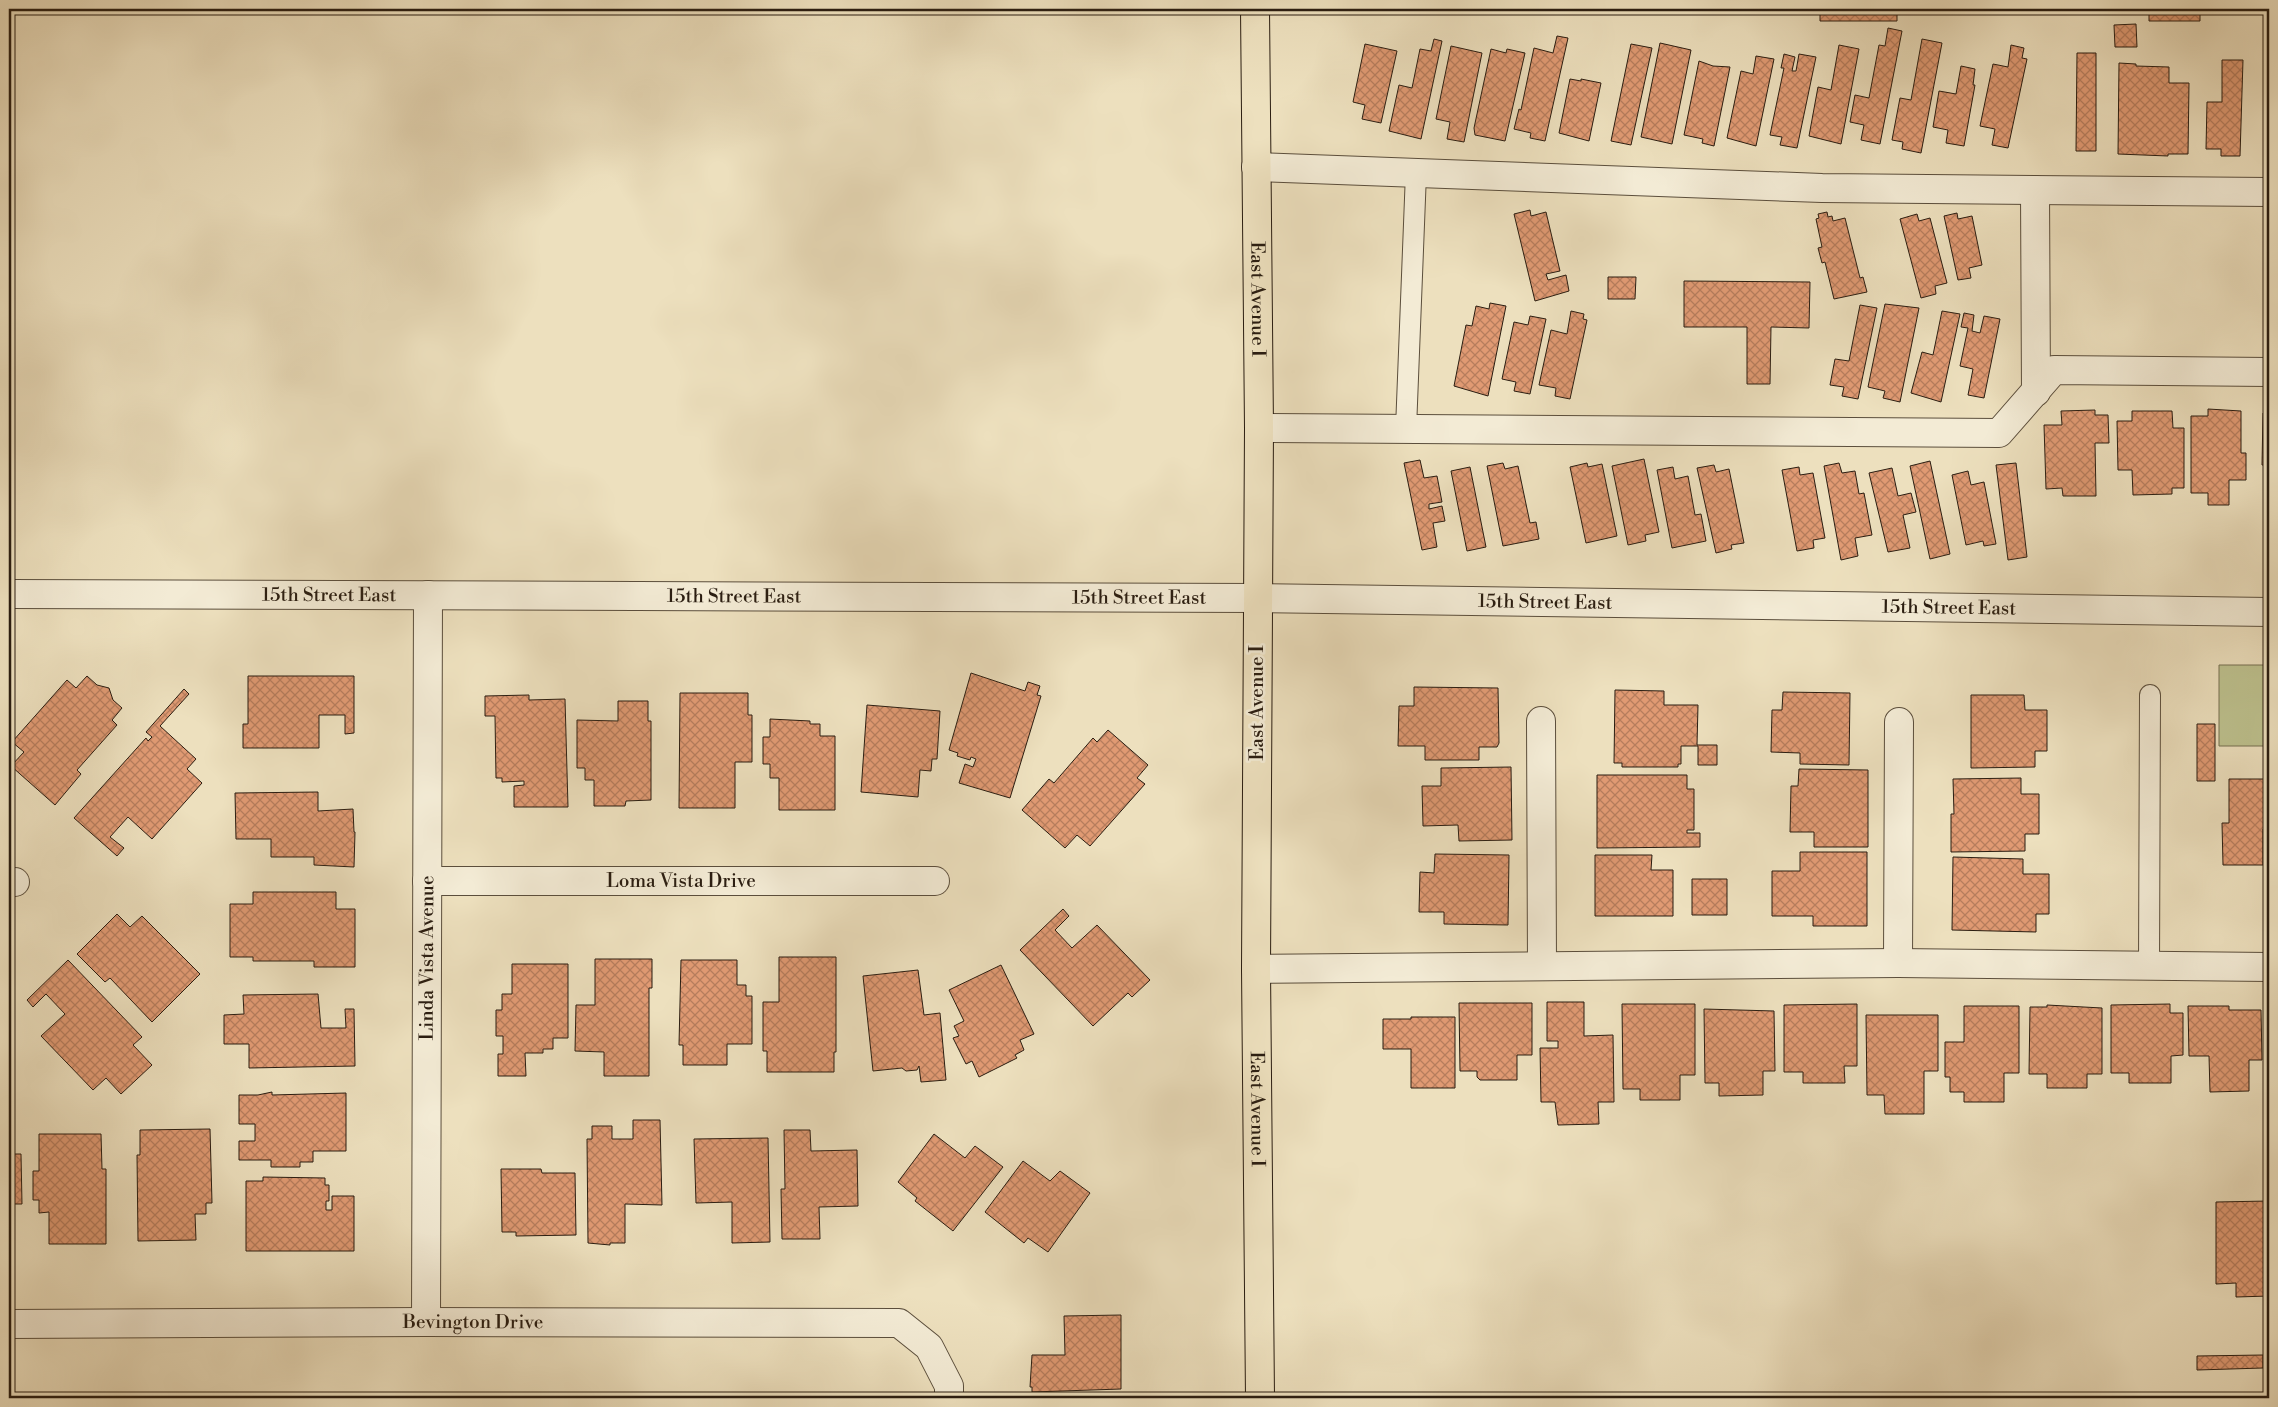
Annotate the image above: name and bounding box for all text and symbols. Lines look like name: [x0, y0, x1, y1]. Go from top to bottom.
street label: East Avenue I: [1245, 241, 1270, 357]
street label: 15th Street East: [262, 583, 397, 607]
street label: 15th Street East: [667, 584, 802, 609]
street label: 15th Street East: [1072, 585, 1207, 610]
street label: 15th Street East: [1478, 589, 1613, 615]
street label: 15th Street East: [1882, 595, 2017, 621]
street label: East Avenue I: [1245, 645, 1269, 761]
street label: Loma Vista Drive: [606, 869, 756, 893]
street label: Linda Vista Avenue: [415, 875, 439, 1041]
street label: East Avenue I: [1245, 1051, 1270, 1167]
street label: Bevington Drive: [402, 1310, 543, 1334]

